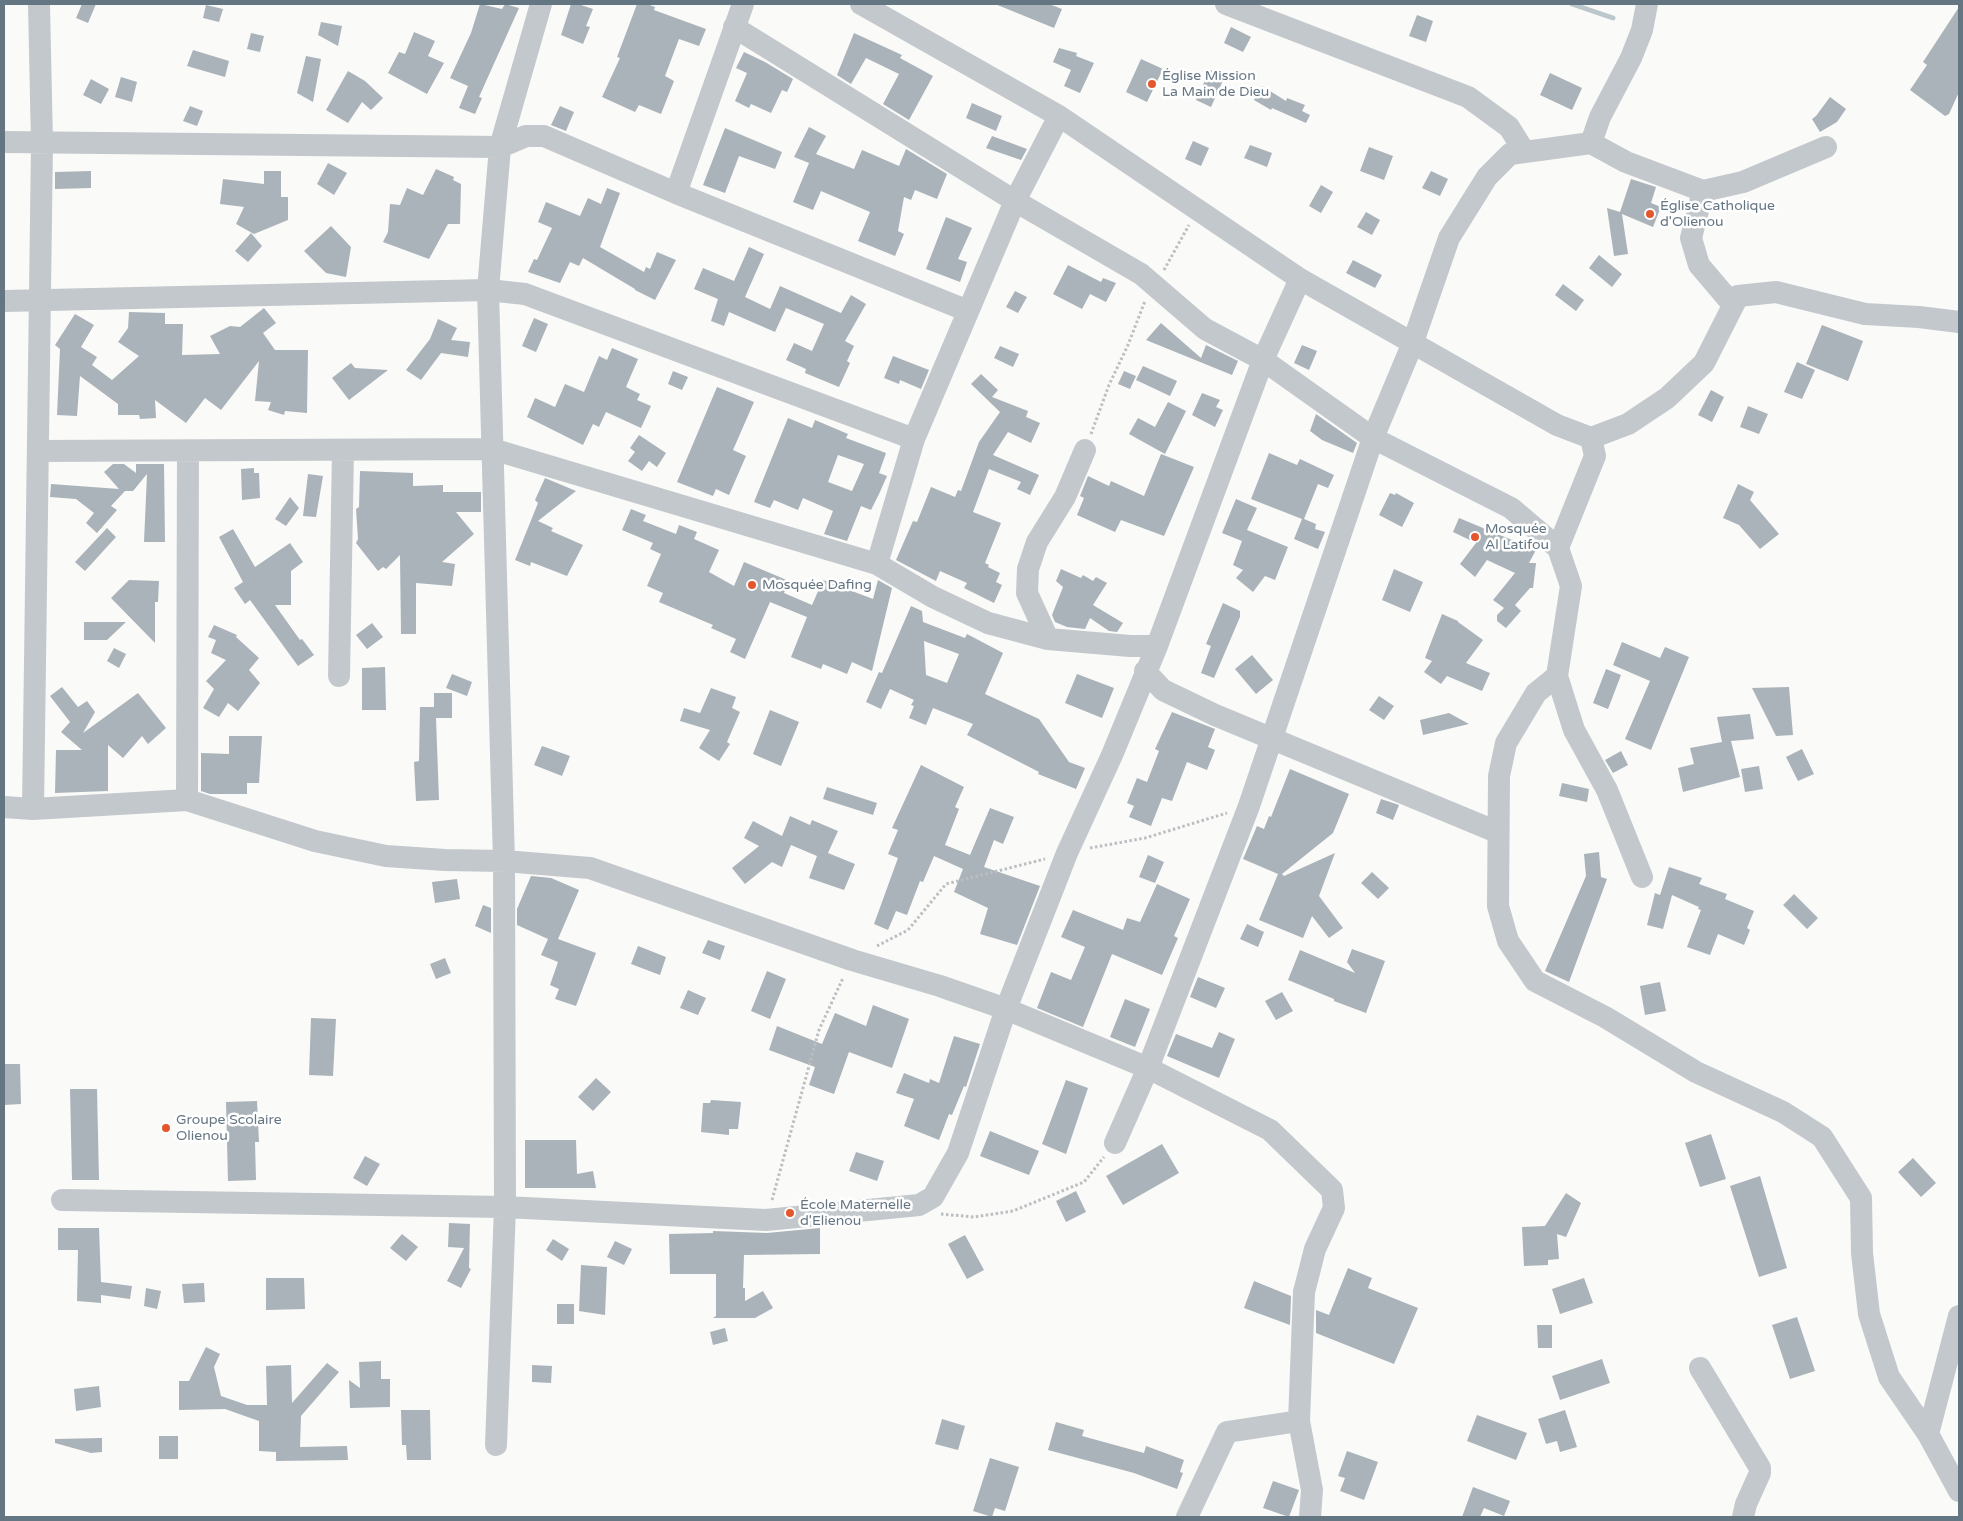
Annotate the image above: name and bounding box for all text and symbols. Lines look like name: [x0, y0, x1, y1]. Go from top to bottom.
place label: Église Mission La Main de Dieu: [1162, 68, 1269, 100]
marker: Église Mission La Main de Dieu: [1146, 78, 1158, 90]
place label: Église Catholique d'Olienou: [1660, 198, 1775, 230]
marker: Église Catholique d'Olienou: [1644, 208, 1656, 220]
place label: Mosquée Al Latifou: [1485, 521, 1549, 554]
marker: Mosquée Al Latifou: [1469, 531, 1481, 543]
place label: Mosquée Dafing: [762, 577, 872, 593]
marker: Mosquée Dafing: [746, 579, 758, 591]
place label: Groupe Scolaire Olienou: [176, 1112, 282, 1144]
marker: Groupe Scolaire Olienou: [160, 1122, 172, 1134]
place label: École Maternelle d'Elienou: [800, 1197, 911, 1230]
marker: École Maternelle d'Elienou: [784, 1207, 796, 1219]

